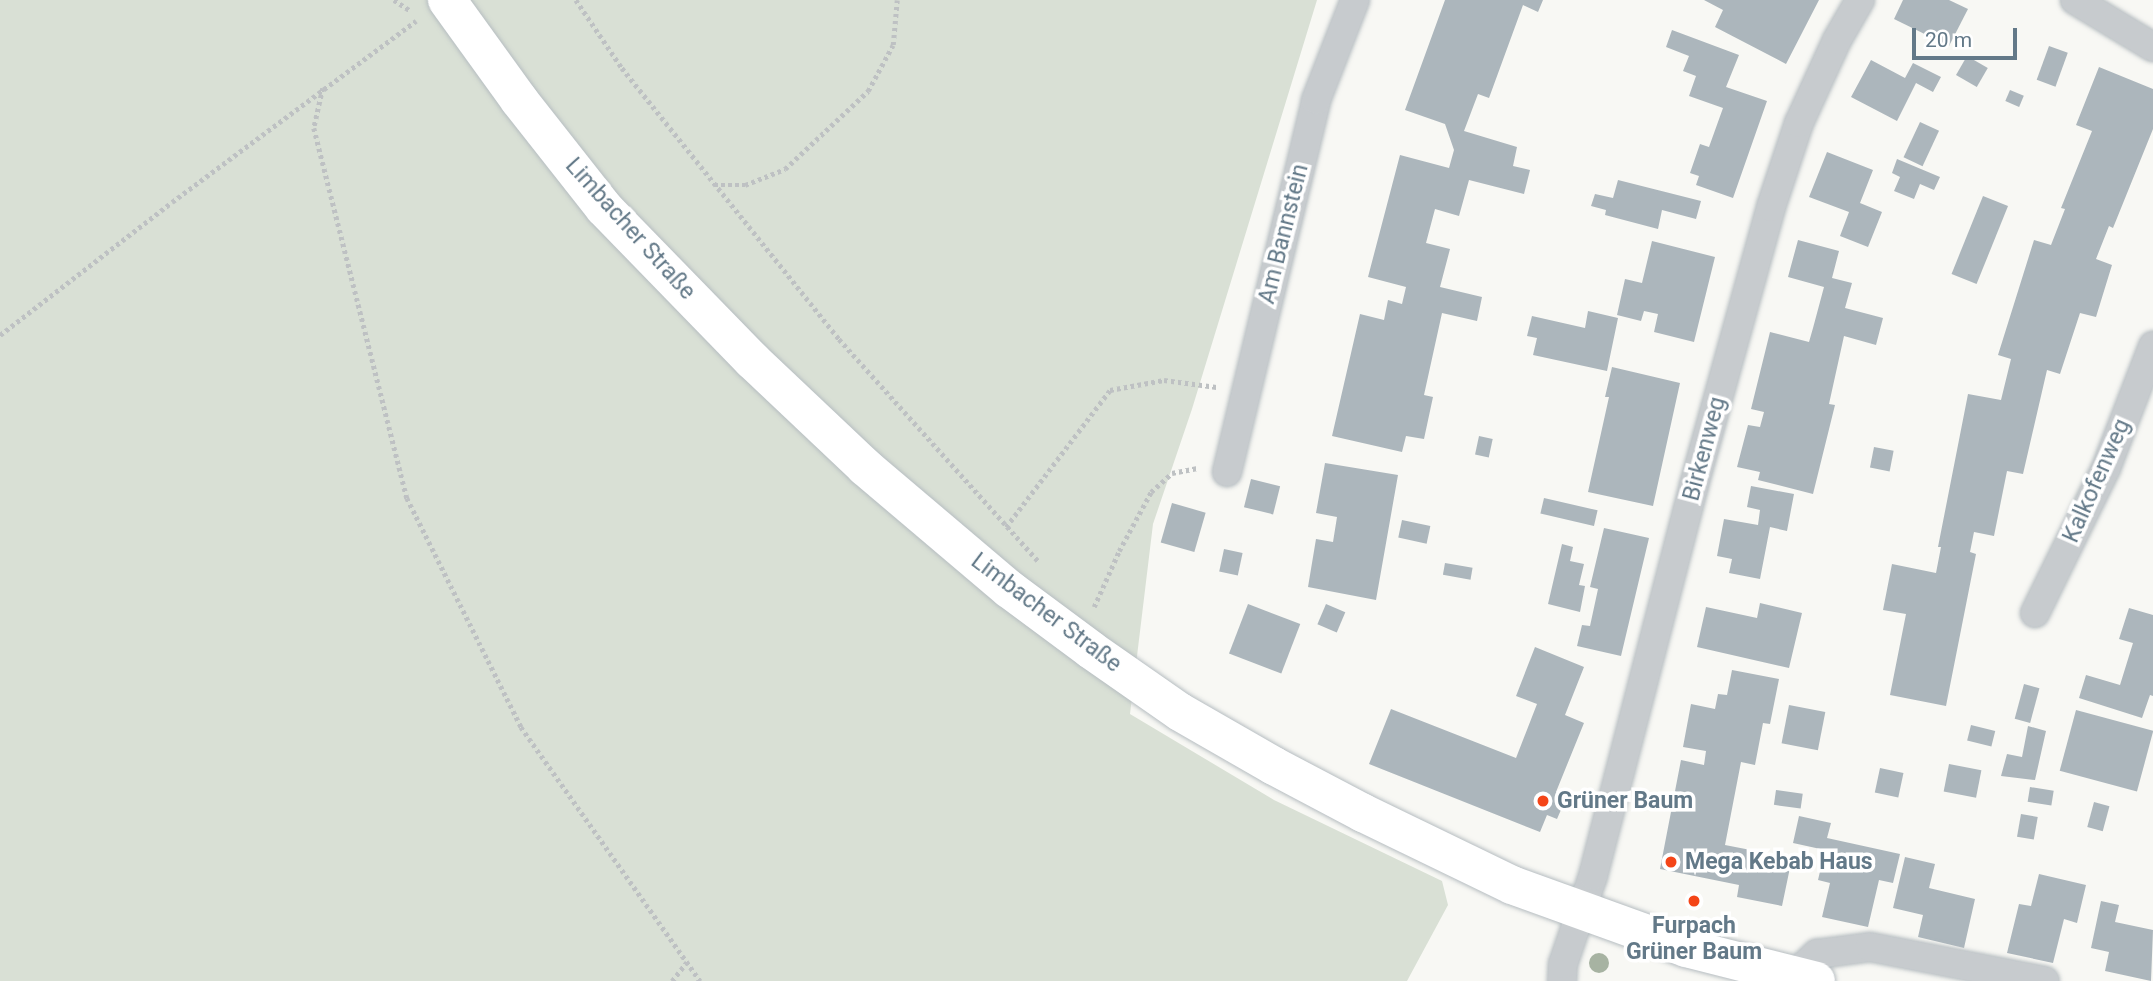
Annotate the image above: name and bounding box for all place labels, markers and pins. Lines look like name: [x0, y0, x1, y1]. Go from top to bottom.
place label: Grüner Baum: [1557, 787, 1693, 815]
marker: Grüner Baum: [1535, 793, 1551, 809]
place label: Mega Kebab Haus: [1685, 848, 1873, 876]
marker: Mega Kebab Haus: [1663, 854, 1679, 870]
marker: Furpach Grüner Baum: [1686, 893, 1702, 909]
place label: Furpach Grüner Baum: [1626, 912, 1762, 966]

